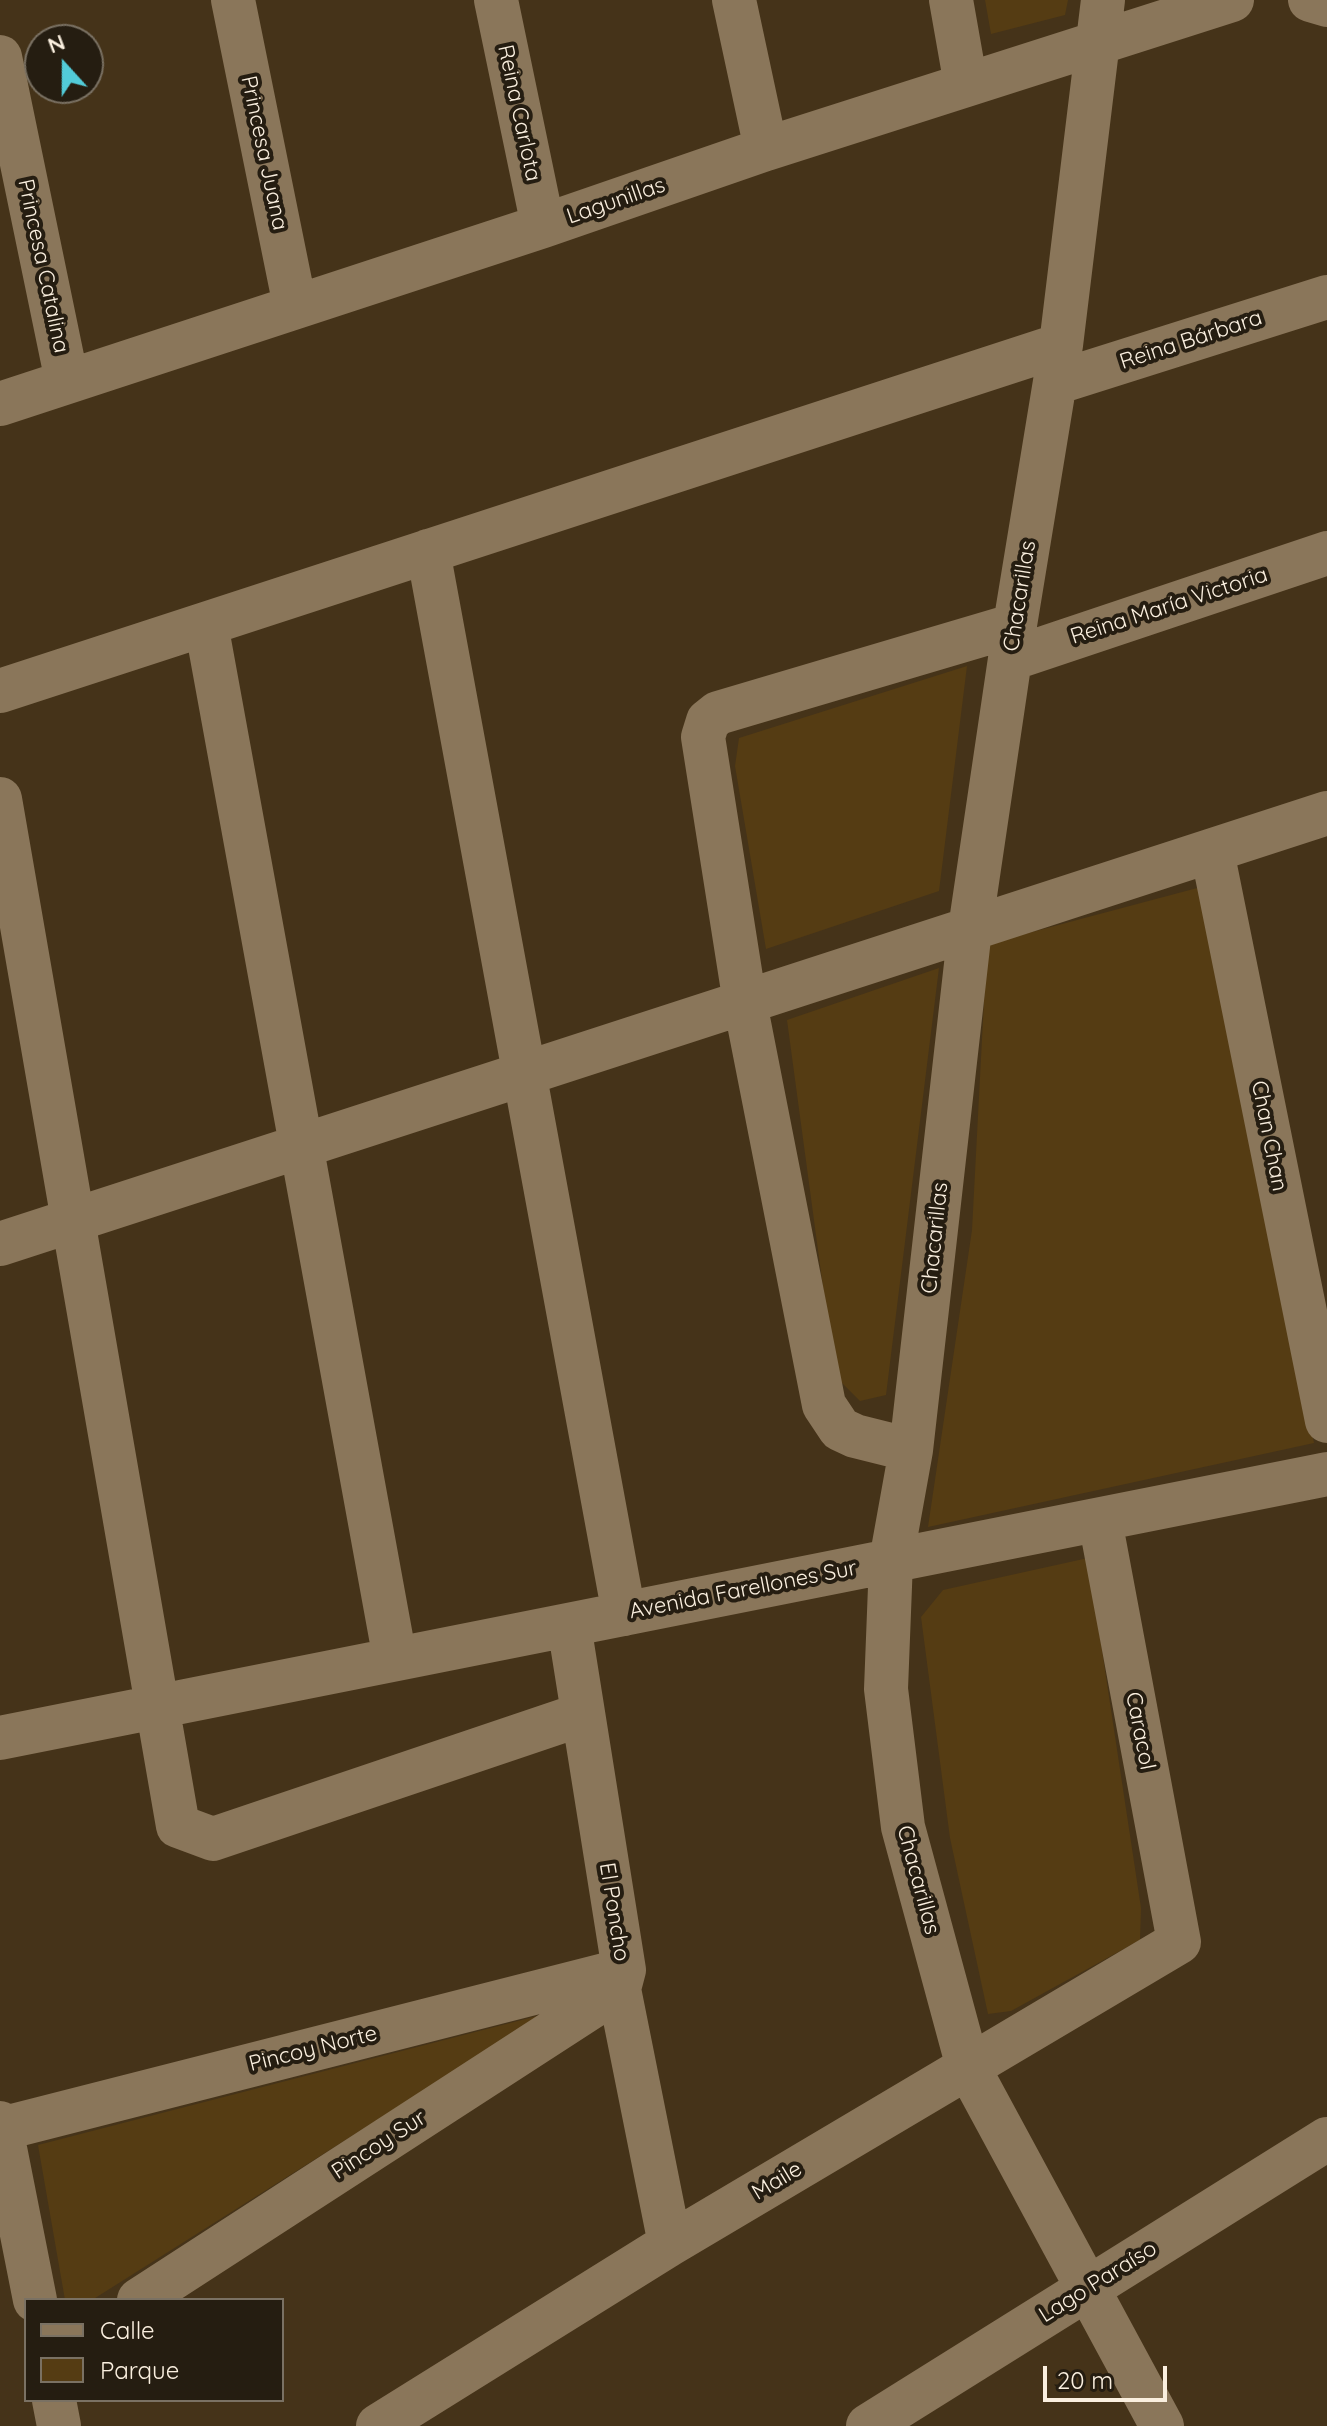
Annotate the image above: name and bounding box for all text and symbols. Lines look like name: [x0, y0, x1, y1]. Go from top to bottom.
north arrow: [24, 24, 104, 104]
text: N: [44, 27, 69, 59]
street label: Reina Carlota: [492, 42, 546, 184]
street label: Princesa Juana: [235, 73, 293, 233]
street label: Lagunillas: [563, 172, 669, 230]
street label: Princesa Catalina: [12, 177, 74, 355]
street label: Reina Bárbara: [1116, 305, 1266, 375]
street label: Chacarillas: [998, 539, 1042, 653]
street label: Reina María Victoria: [1067, 562, 1271, 650]
street label: Chan Chan: [1245, 1079, 1293, 1193]
street label: Chacarillas: [916, 1181, 954, 1295]
street label: Avenida Farellones Sur: [627, 1555, 859, 1625]
street label: Caracol: [1120, 1690, 1160, 1772]
street label: Chacarillas: [891, 1823, 945, 1937]
street label: El Poncho: [593, 1861, 635, 1963]
street label: Pincoy Norte: [246, 2020, 380, 2078]
street label: Pincoy Sur: [327, 2105, 431, 2185]
street label: Maile: [747, 2156, 807, 2206]
street label: Lago Paraíso: [1034, 2235, 1162, 2329]
legend: [24, 2298, 284, 2402]
text: Calle: [100, 2315, 155, 2345]
scale bar: [1047, 2350, 1171, 2400]
text: Parque: [100, 2355, 179, 2385]
text: 20 m: [1057, 2365, 1113, 2395]

